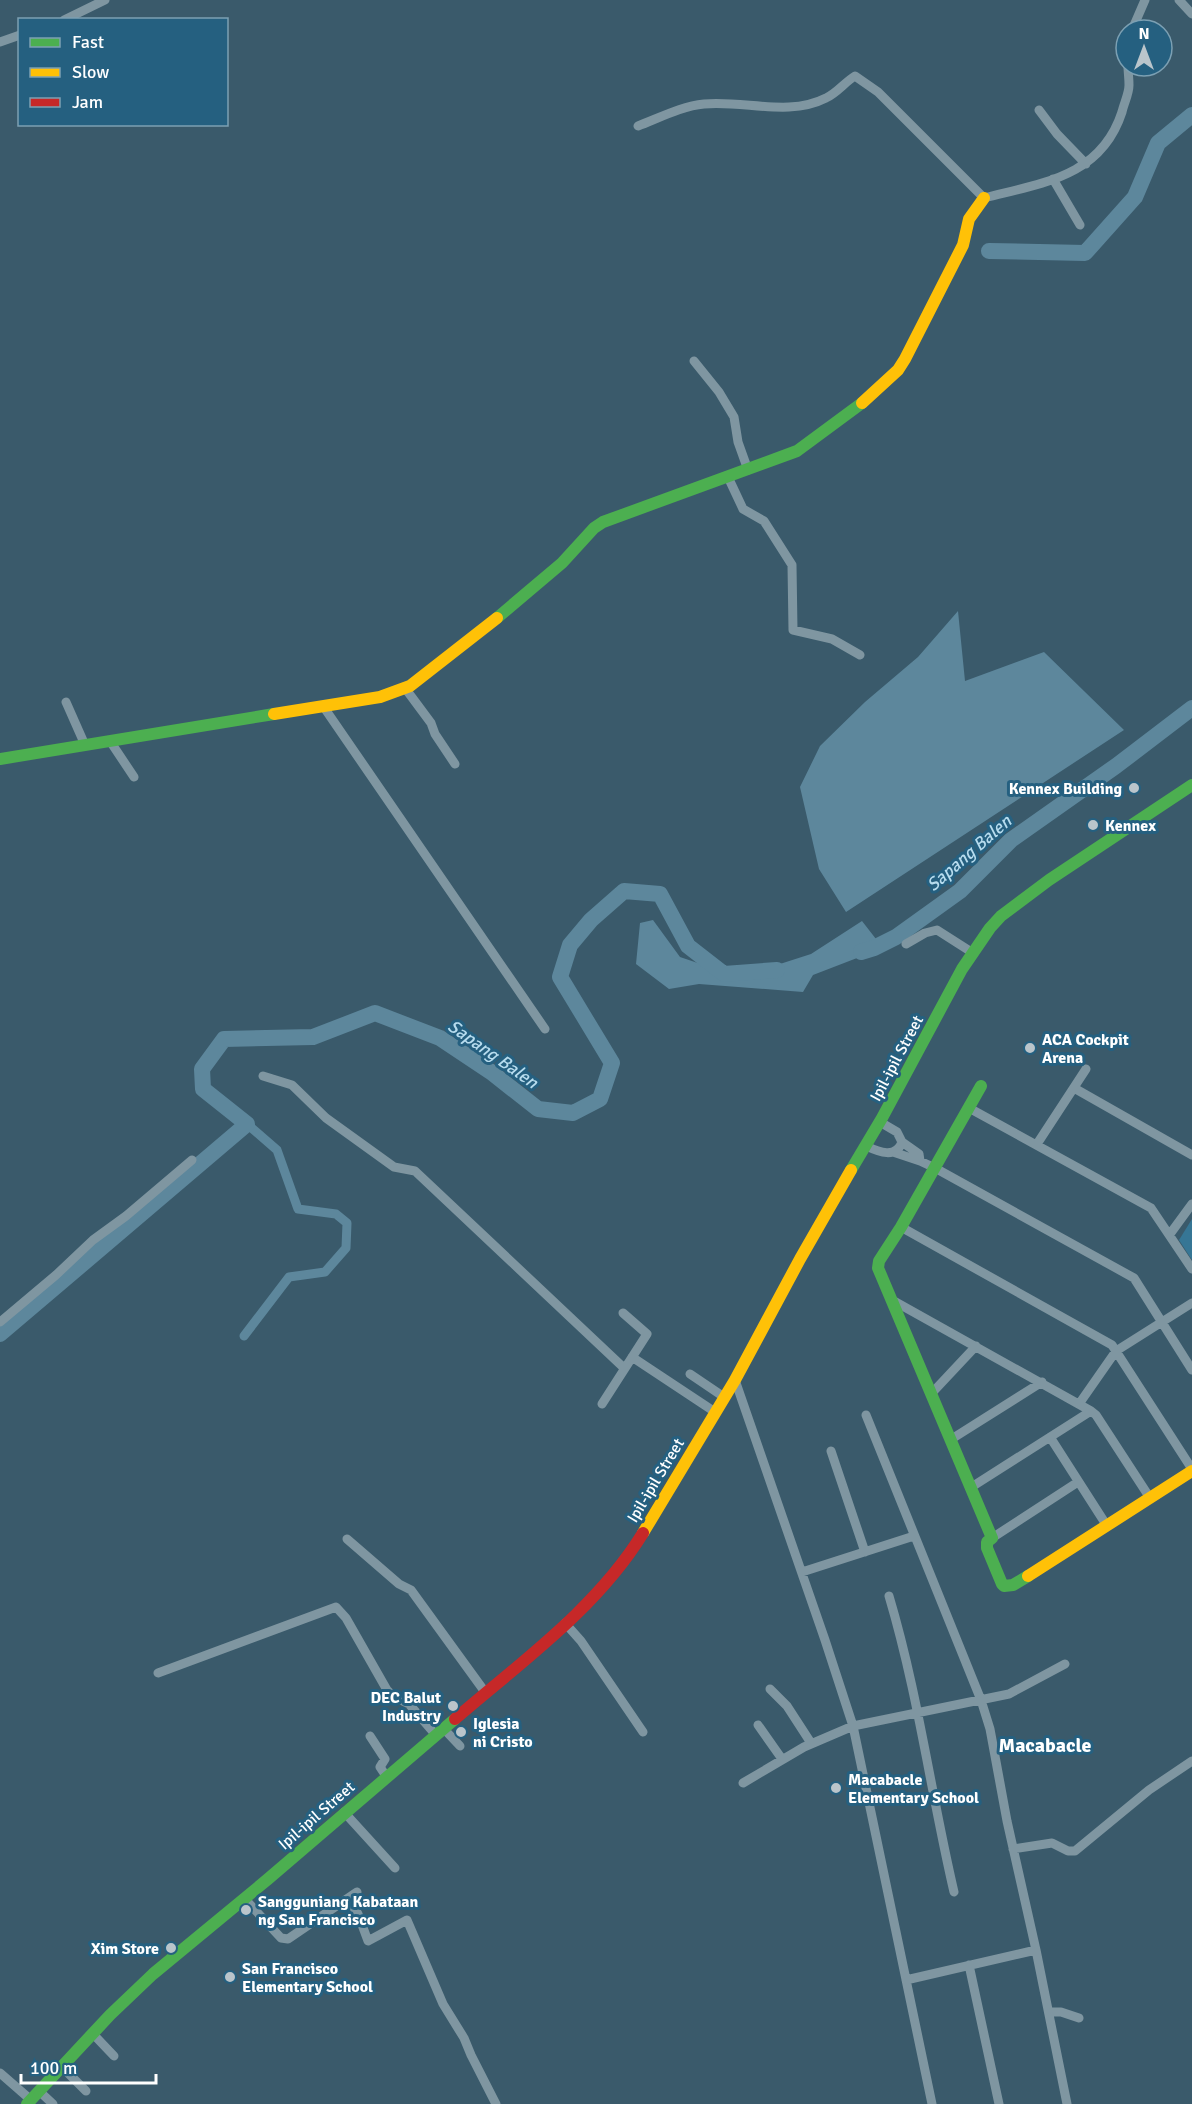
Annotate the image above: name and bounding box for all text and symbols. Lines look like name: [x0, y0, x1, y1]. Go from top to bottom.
legend: [18, 18, 228, 126]
north arrow: [1114, 18, 1174, 78]
text: N: [1138, 24, 1150, 44]
text: Fast: [72, 31, 104, 53]
text: Slow: [72, 61, 109, 83]
text: Jam: [72, 91, 103, 113]
place label: Kennex Building: [1009, 779, 1122, 799]
marker: Kennex Building: [1127, 781, 1141, 795]
water label: Sapang Balen: [922, 809, 1017, 896]
place label: Kennex: [1105, 816, 1156, 836]
marker: Kennex: [1086, 818, 1100, 832]
street label: Ipil-ipil Street: [866, 1012, 928, 1105]
water label: Sapang Balen: [444, 1015, 543, 1094]
place label: ACA Cockpit Arena: [1042, 1030, 1129, 1068]
marker: ACA Cockpit Arena: [1023, 1041, 1037, 1055]
street label: Ipil-ipil Street: [623, 1434, 689, 1526]
place label: DEC Balut Industry: [370, 1688, 441, 1726]
marker: DEC Balut Industry: [446, 1699, 460, 1713]
place label: Iglesia ni Cristo: [473, 1714, 533, 1752]
marker: Iglesia ni Cristo: [454, 1725, 468, 1739]
district label: Macabacle: [999, 1733, 1092, 1758]
place label: Macabacle Elementary School: [848, 1770, 979, 1808]
street label: Ipil-ipil Street: [274, 1777, 359, 1854]
marker: Macabacle Elementary School: [829, 1781, 843, 1795]
place label: Sangguniang Kabataan ng San Francisco: [258, 1892, 419, 1930]
marker: Sangguniang Kabataan ng San Francisco: [239, 1903, 253, 1917]
place label: Xim Store: [91, 1939, 159, 1959]
marker: Xim Store: [164, 1941, 178, 1955]
place label: San Francisco Elementary School: [242, 1959, 373, 1997]
marker: San Francisco Elementary School: [223, 1970, 237, 1984]
scale bar: [21, 2047, 156, 2085]
text: 100 m: [30, 2057, 77, 2079]

